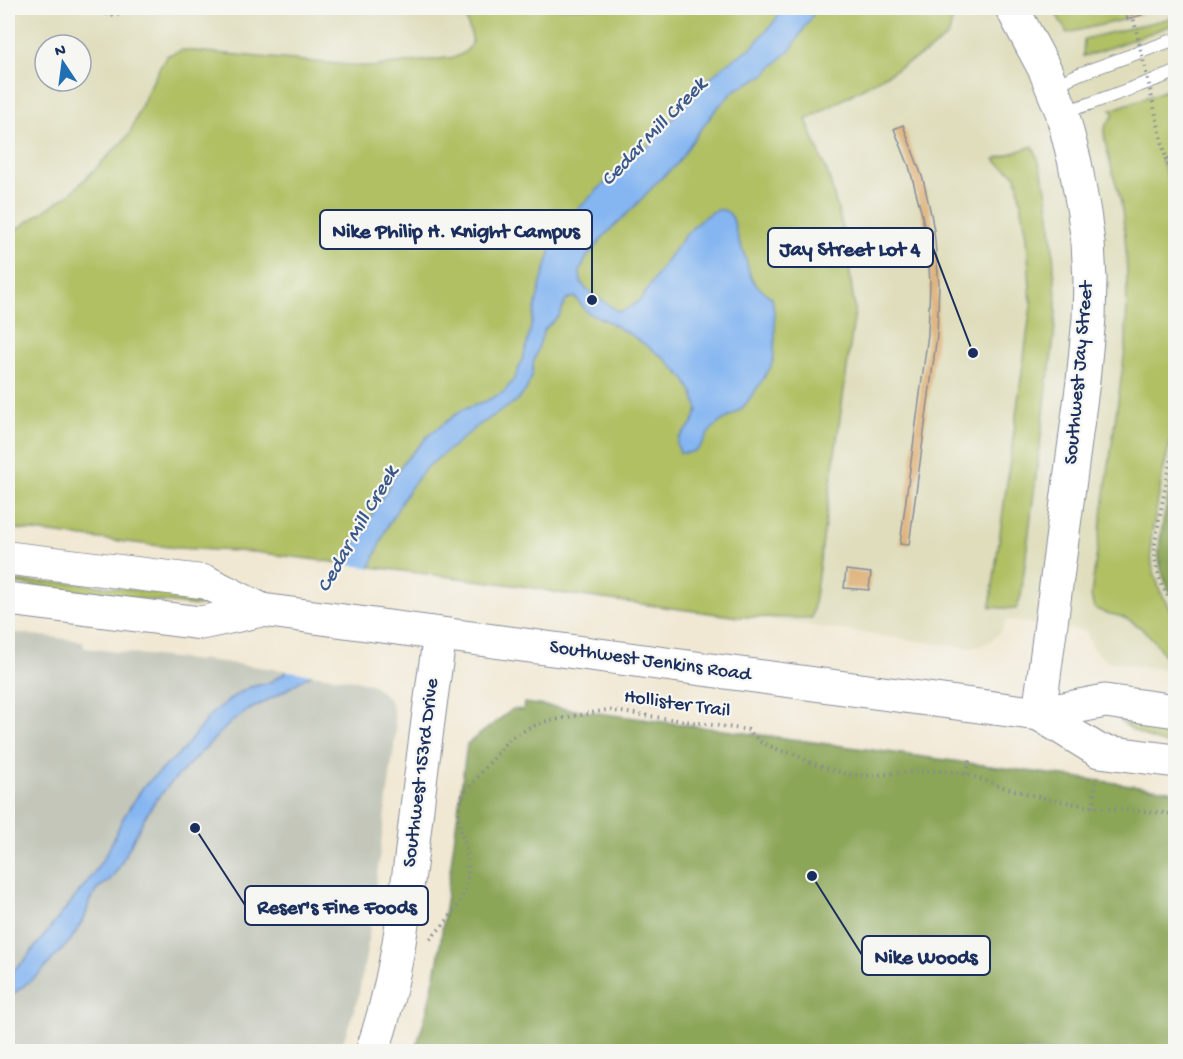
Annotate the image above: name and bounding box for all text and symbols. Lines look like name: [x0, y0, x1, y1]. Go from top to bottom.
north arrow: [33, 33, 93, 93]
text: N: [53, 41, 68, 62]
water label: Cedar Mill Creek: [597, 71, 715, 193]
callout: Nike Philip H. Knight Campus: [320, 210, 592, 249]
text: Nike Philip H. Knight Campus: [332, 221, 581, 246]
callout: Jay Street Lot 4: [768, 228, 933, 267]
text: Jay Street Lot 4: [778, 239, 922, 264]
street label: Southwest Jay Street: [1061, 279, 1100, 465]
water label: Cedar Mill Creek: [313, 460, 407, 598]
street label: Southwest Jenkins Road: [548, 636, 754, 688]
street label: Southwest 153rd Drive: [399, 677, 445, 869]
street label: Hollister Trail: [622, 686, 732, 724]
callout: Reser's Fine Foods: [245, 886, 428, 925]
text: Reser's Fine Foods: [256, 897, 418, 922]
callout: Nike Woods: [862, 936, 990, 975]
text: Nike Woods: [874, 947, 979, 972]

